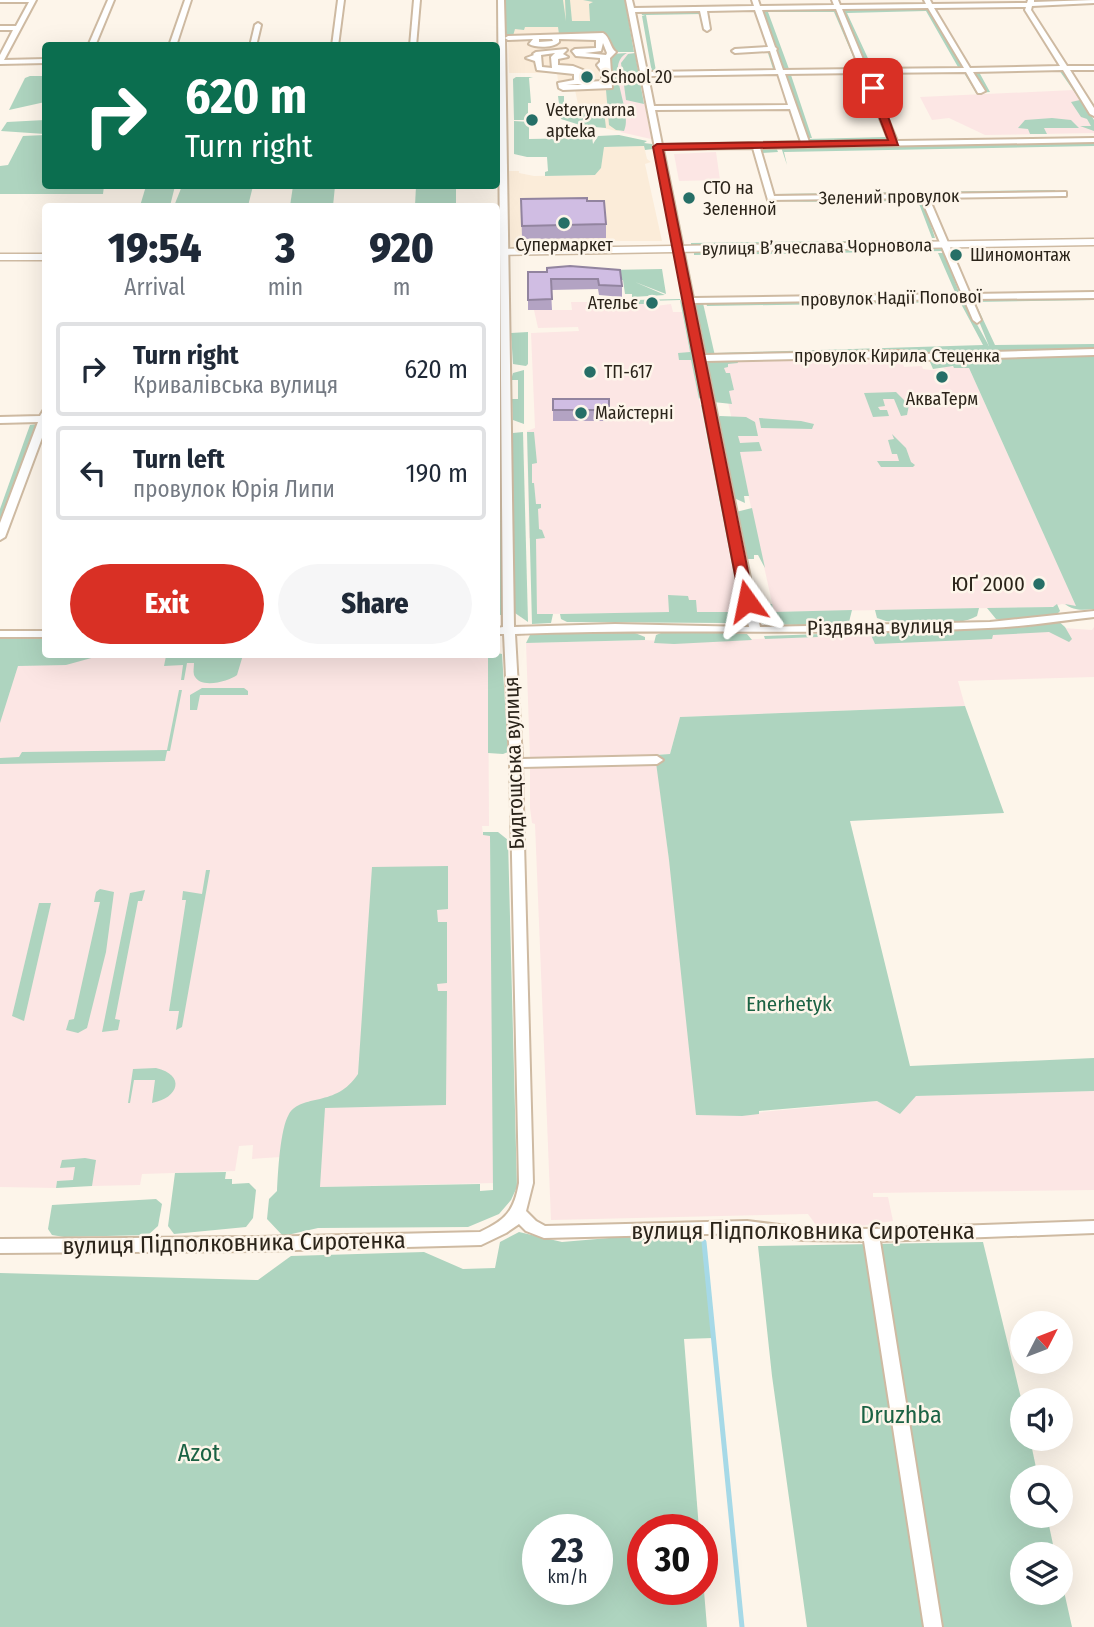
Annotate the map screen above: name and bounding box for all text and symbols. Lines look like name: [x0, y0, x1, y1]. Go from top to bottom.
pin: [843, 58, 903, 118]
place label: School 20: [601, 66, 672, 88]
text: 620 m: [185, 67, 307, 126]
marker: School 20: [579, 69, 595, 85]
icon: arrive: [854, 69, 892, 107]
icon: right: [70, 70, 161, 161]
place label: Veterynarna apteka: [546, 99, 635, 142]
marker: Veterynarna apteka: [524, 112, 540, 128]
text: Turn right: [185, 127, 312, 165]
place label: СТО на Зеленной: [703, 177, 777, 220]
street label: Зелений провулок: [818, 185, 960, 209]
marker: СТО на Зеленной: [681, 190, 697, 206]
marker: Супермаркет: [556, 215, 572, 231]
text: 19:54: [108, 223, 202, 273]
text: 3: [275, 223, 296, 273]
text: 920: [369, 223, 434, 273]
place label: Супермаркет: [515, 234, 614, 256]
street label: вулиця Вʼячеслава Чорновола: [702, 234, 933, 260]
place label: Шиномонтаж: [970, 244, 1071, 266]
marker: Шиномонтаж: [948, 247, 964, 263]
text: Arrival: [124, 273, 185, 301]
text: min: [268, 273, 303, 301]
text: m: [393, 273, 410, 301]
street label: провулок Надії Попової: [800, 285, 982, 311]
place label: Ательє: [588, 292, 638, 314]
marker: Ательє: [644, 295, 660, 311]
text: Turn right: [133, 340, 239, 371]
street label: провулок Кирила Стеценка: [794, 345, 1000, 367]
icon: right: [74, 350, 112, 388]
text: 620 m: [404, 354, 468, 385]
place label: ТП-617: [604, 361, 652, 383]
marker: ТП-617: [582, 364, 598, 380]
marker: АкваТерм: [934, 369, 950, 385]
text: Кривалівська вулиця: [133, 371, 338, 399]
place label: АкваТерм: [906, 388, 978, 410]
place label: Майстерні: [595, 402, 673, 424]
marker: Майстерні: [573, 405, 589, 421]
text: Turn left: [133, 444, 225, 475]
icon: left: [74, 454, 112, 492]
text: 190 m: [406, 458, 468, 489]
text: провулок Юрія Липи: [133, 475, 335, 503]
button: Exit: [70, 564, 264, 644]
button: Share: [278, 564, 472, 644]
position arrow: [710, 564, 784, 638]
place label: ЮҐ 2000: [951, 571, 1025, 597]
marker: ЮҐ 2000: [1031, 576, 1047, 592]
street label: Різдвяна вулиця: [807, 613, 953, 641]
street label: Бидгощська вулиця: [498, 676, 530, 850]
park label: Enerhetyk: [746, 991, 832, 1017]
street label: вулиця Підполковника Сиротенка: [631, 1217, 975, 1245]
street label: вулиця Підполковника Сиротенка: [62, 1226, 406, 1260]
north arrow: [1010, 1311, 1073, 1374]
map controls: [1010, 1311, 1073, 1605]
button: sound: [1010, 1388, 1073, 1451]
park label: Druzhba: [860, 1401, 942, 1429]
park label: Azot: [178, 1439, 220, 1467]
button: search: [1010, 1465, 1073, 1528]
speed limit sign: 30: [627, 1514, 718, 1605]
text: 23: [551, 1529, 584, 1571]
button: layers: [1010, 1542, 1073, 1605]
text: km/h: [547, 1566, 588, 1588]

